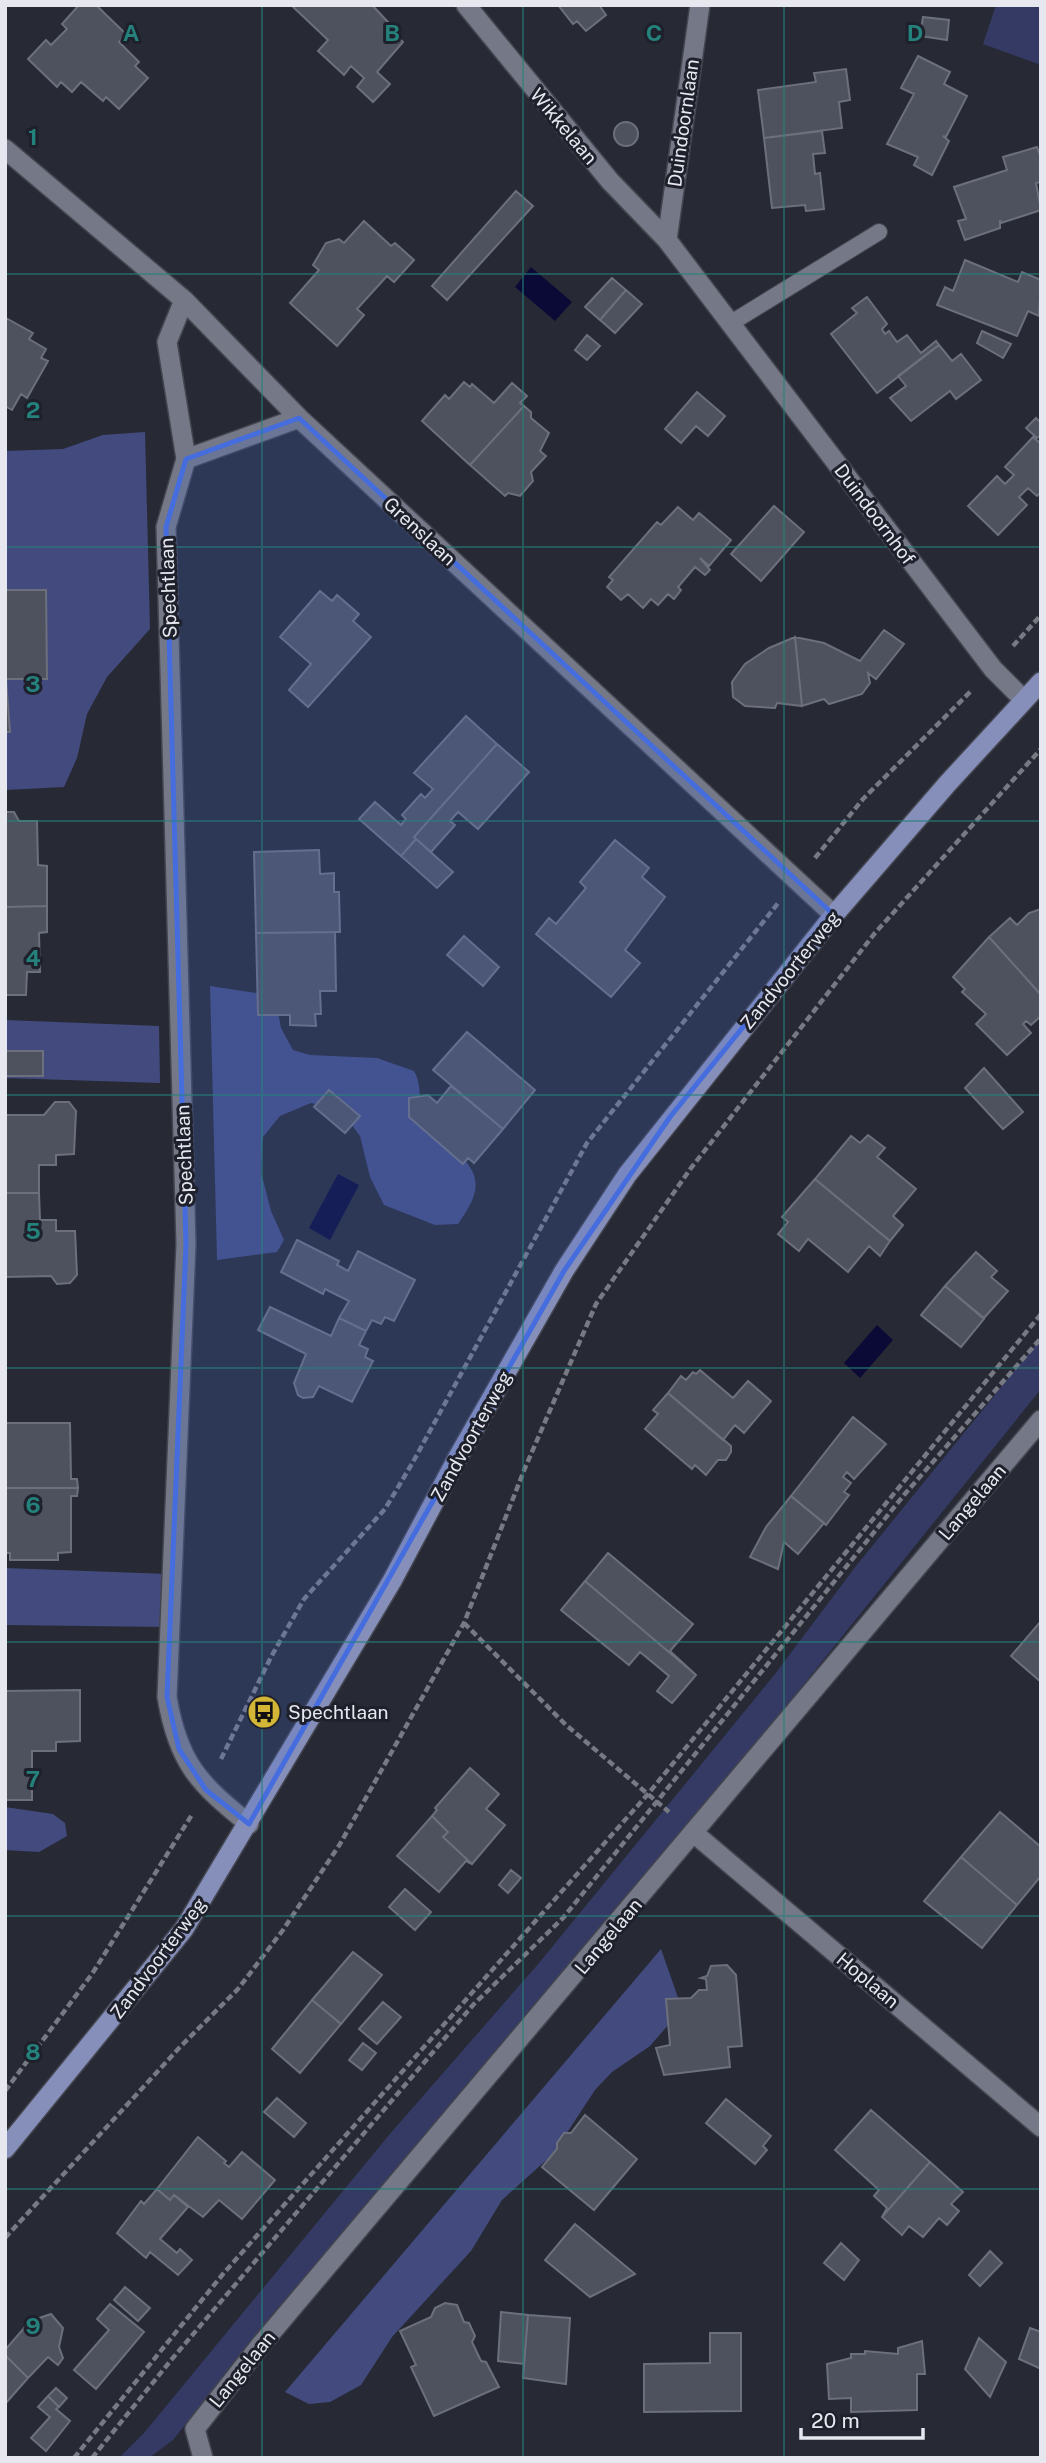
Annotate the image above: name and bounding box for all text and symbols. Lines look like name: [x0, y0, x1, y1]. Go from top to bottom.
text: A: [123, 19, 140, 46]
text: B: [384, 19, 400, 46]
text: C: [646, 19, 662, 46]
text: D: [907, 19, 923, 46]
street label: Duindoornlaan: [663, 58, 703, 188]
street label: Wikkelaan: [526, 84, 602, 168]
text: 1: [28, 123, 38, 150]
text: 2: [26, 396, 40, 423]
street label: Duindoornhof: [830, 459, 920, 569]
street label: Grenslaan: [380, 492, 460, 570]
street label: Spechtlaan: [155, 537, 181, 639]
text: 3: [25, 670, 41, 697]
street label: Zandvoorterweg: [736, 906, 845, 1034]
text: 4: [25, 944, 41, 971]
street label: Spechtlaan: [171, 1104, 197, 1206]
text: 5: [25, 1217, 41, 1244]
street label: Zandvoorterweg: [426, 1367, 516, 1505]
street label: Langelaan: [934, 1460, 1010, 1544]
text: 6: [25, 1491, 41, 1518]
bus stop icon: Spechtlaan: [245, 1693, 283, 1731]
place label: Spechtlaan: [288, 1701, 389, 1723]
text: 7: [26, 1765, 40, 1792]
street label: Zandvoorterweg: [105, 1893, 211, 2023]
street label: Langelaan: [570, 1894, 646, 1978]
street label: Hoplaan: [833, 1948, 903, 2012]
text: 8: [25, 2038, 41, 2065]
text: 9: [25, 2312, 41, 2339]
street label: Langelaan: [204, 2326, 280, 2412]
scale bar: [801, 2396, 923, 2440]
text: 20 m: [811, 2408, 860, 2433]

